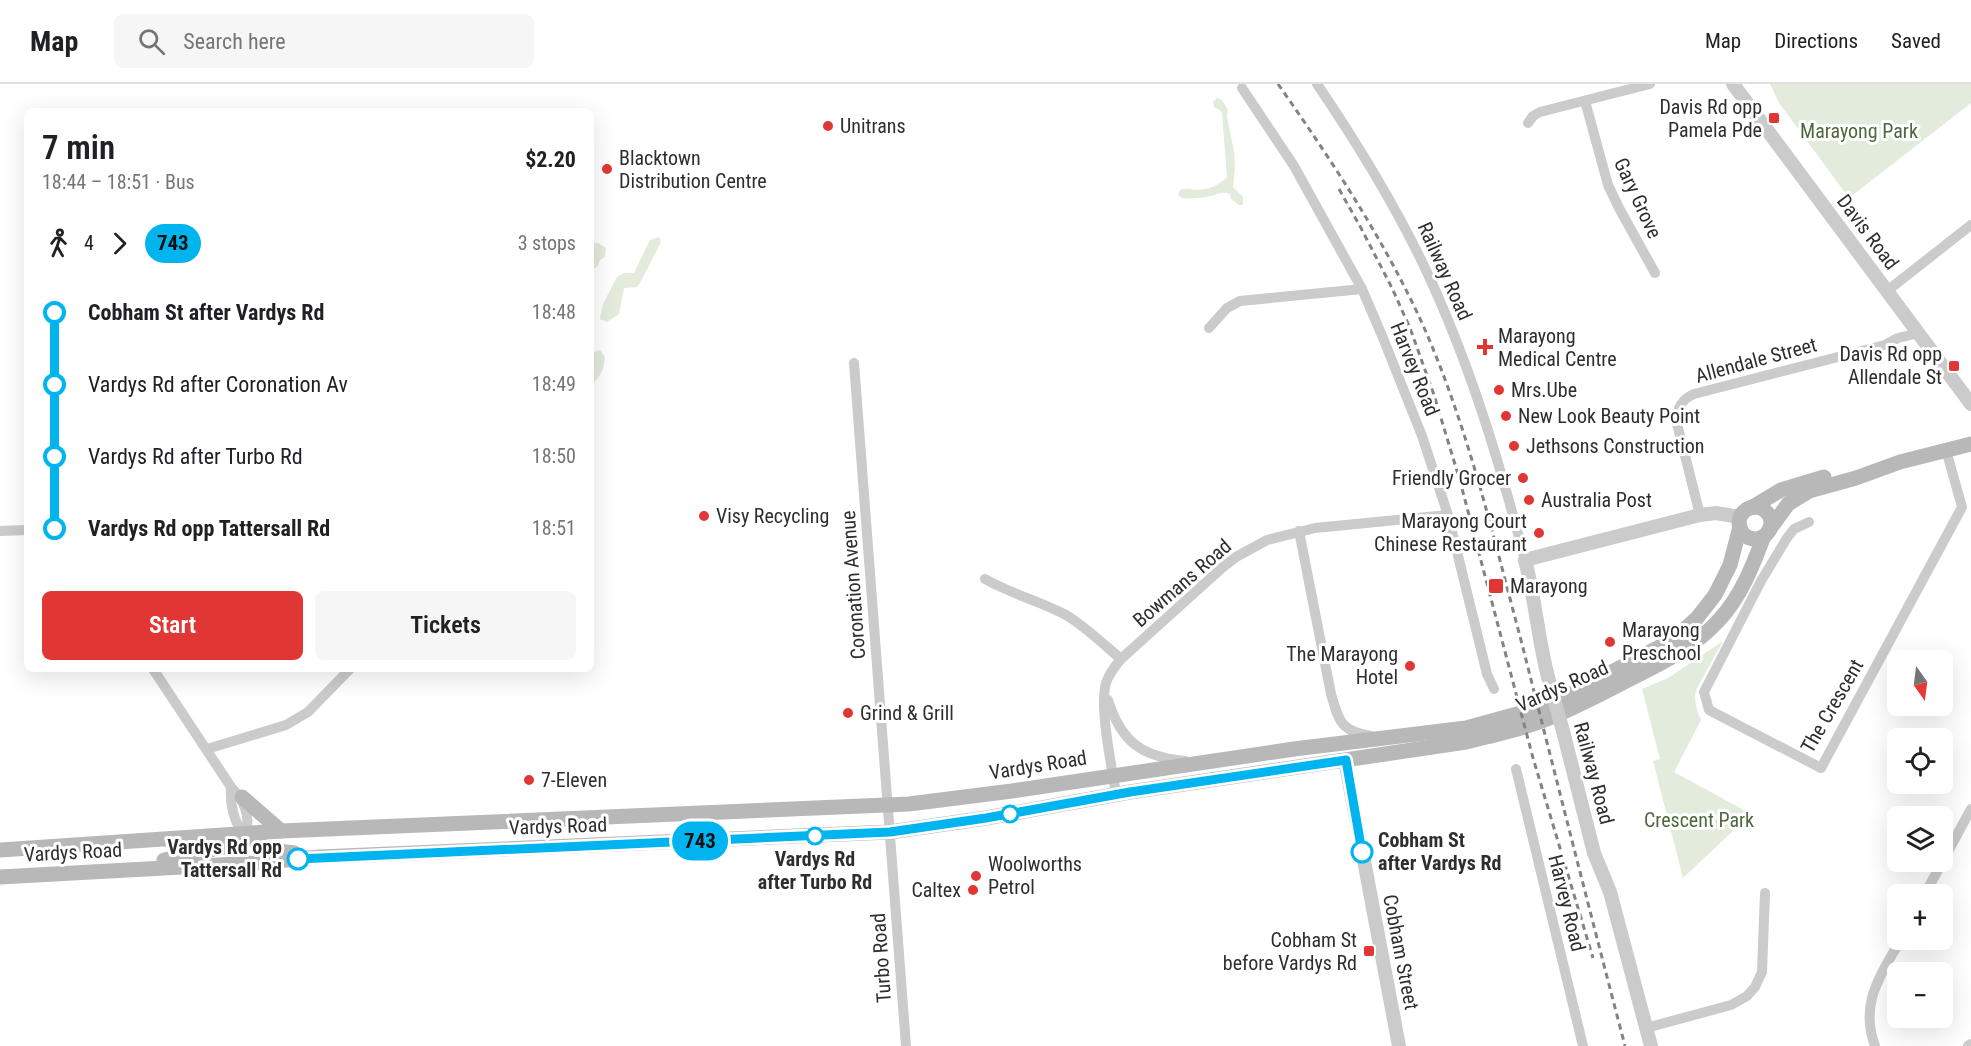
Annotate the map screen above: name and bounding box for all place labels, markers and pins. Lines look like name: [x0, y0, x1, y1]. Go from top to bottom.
place label: Davis Rd opp Pamela Pde: [1659, 95, 1762, 142]
marker: Davis Rd opp Pamela Pde: [1767, 111, 1781, 125]
place label: Unitrans: [840, 114, 906, 138]
marker: Unitrans: [821, 119, 835, 133]
place label: Blacktown Distribution Centre: [619, 146, 767, 193]
marker: Blacktown Distribution Centre: [600, 162, 614, 176]
place label: Marayong Medical Centre: [1498, 324, 1617, 371]
marker: Marayong Medical Centre: [1476, 338, 1494, 356]
place label: Davis Rd opp Allendale St: [1839, 342, 1942, 389]
marker: Davis Rd opp Allendale St: [1947, 359, 1961, 373]
place label: Mrs.Ube: [1511, 378, 1577, 402]
marker: Mrs.Ube: [1492, 383, 1506, 397]
place label: New Look Beauty Point: [1518, 404, 1700, 428]
marker: New Look Beauty Point: [1499, 409, 1513, 423]
place label: Jethsons Construction: [1526, 434, 1705, 458]
marker: Jethsons Construction: [1507, 439, 1521, 453]
place label: Friendly Grocer: [1392, 466, 1511, 490]
marker: Friendly Grocer: [1516, 471, 1530, 485]
place label: Australia Post: [1541, 488, 1652, 512]
marker: Australia Post: [1522, 493, 1536, 507]
place label: Visy Recycling: [716, 504, 829, 528]
marker: Visy Recycling: [697, 509, 711, 523]
place label: Marayong Court Chinese Restaurant: [1374, 509, 1527, 556]
marker: Marayong Court Chinese Restaurant: [1532, 526, 1546, 540]
place label: Marayong: [1510, 574, 1588, 598]
marker: Marayong: [1487, 577, 1505, 595]
place label: Marayong Preschool: [1622, 618, 1701, 665]
marker: Marayong Preschool: [1603, 635, 1617, 649]
place label: The Marayong Hotel: [1286, 642, 1398, 689]
marker: The Marayong Hotel: [1403, 659, 1417, 673]
place label: Grind & Grill: [860, 701, 954, 725]
marker: Grind & Grill: [841, 706, 855, 720]
place label: 7-Eleven: [541, 768, 607, 792]
marker: 7-Eleven: [522, 773, 536, 787]
unlabelled marker: [1001, 805, 1019, 823]
marker: Vardys Rd after Turbo Rd: [806, 827, 824, 845]
place label: Cobham St after Vardys Rd: [1378, 828, 1501, 875]
place label: Vardys Rd opp Tattersall Rd: [167, 835, 282, 882]
marker: Cobham St after Vardys Rd: [1351, 841, 1373, 863]
place label: Vardys Rd after Turbo Rd: [758, 847, 872, 894]
marker: Vardys Rd opp Tattersall Rd: [287, 848, 309, 870]
place label: Woolworths Petrol: [988, 852, 1082, 899]
marker: Woolworths Petrol: [969, 869, 983, 883]
place label: Caltex: [911, 878, 961, 902]
marker: Caltex: [966, 883, 980, 897]
place label: Cobham St before Vardys Rd: [1223, 928, 1357, 975]
marker: Cobham St before Vardys Rd: [1362, 944, 1376, 958]

